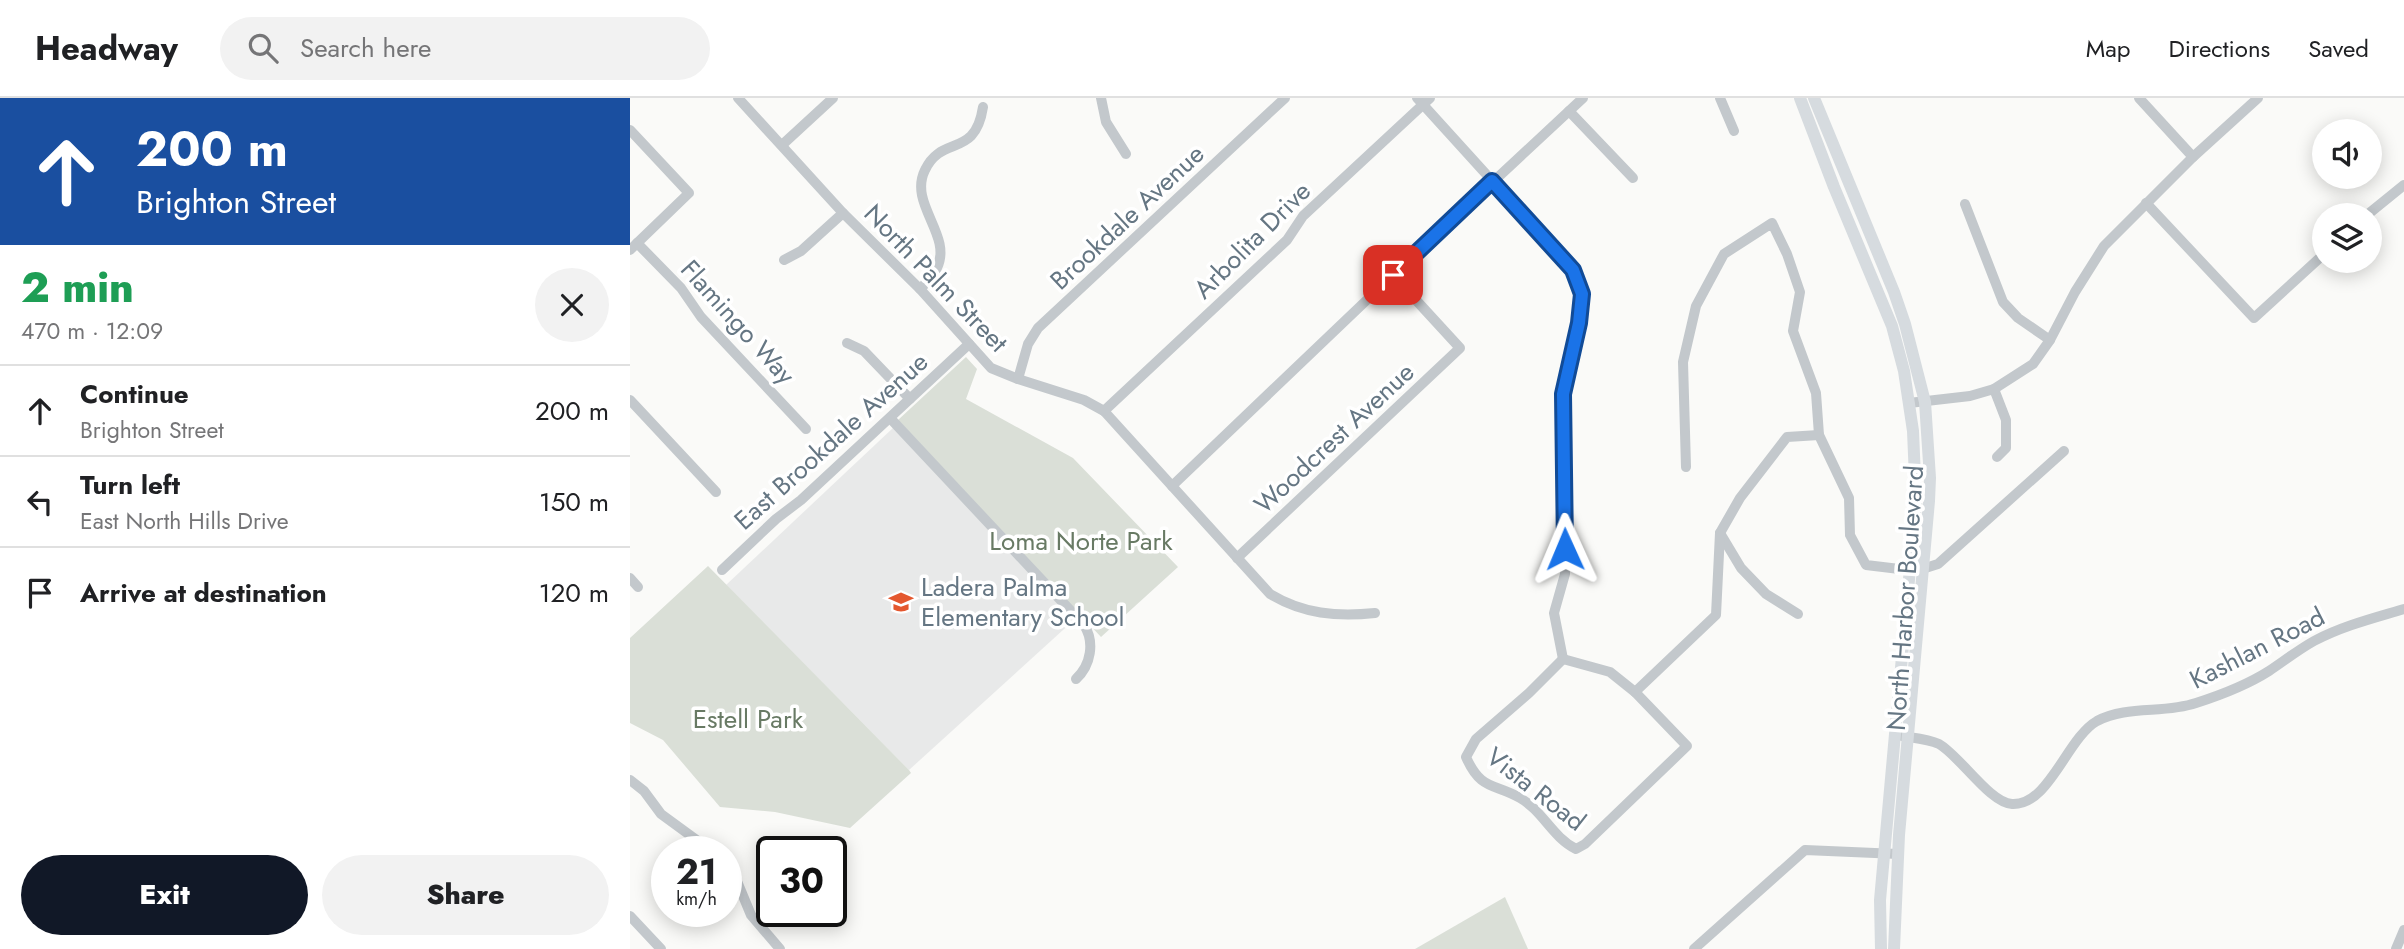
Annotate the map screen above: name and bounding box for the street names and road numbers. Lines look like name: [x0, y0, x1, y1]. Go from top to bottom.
street label: Brookdale Avenue: [1042, 135, 1212, 299]
street label: Arbolita Drive: [1185, 173, 1319, 307]
street label: North Palm Street: [855, 195, 1017, 361]
street label: Flamingo Way: [672, 251, 805, 393]
street label: East Brookdale Avenue: [726, 343, 936, 539]
street label: Woodcrest Avenue: [1245, 354, 1423, 522]
street label: North Harbor Boulevard: [1877, 464, 1933, 732]
street label: Kashlan Road: [2183, 598, 2331, 698]
street label: Vista Road: [1478, 738, 1594, 840]

